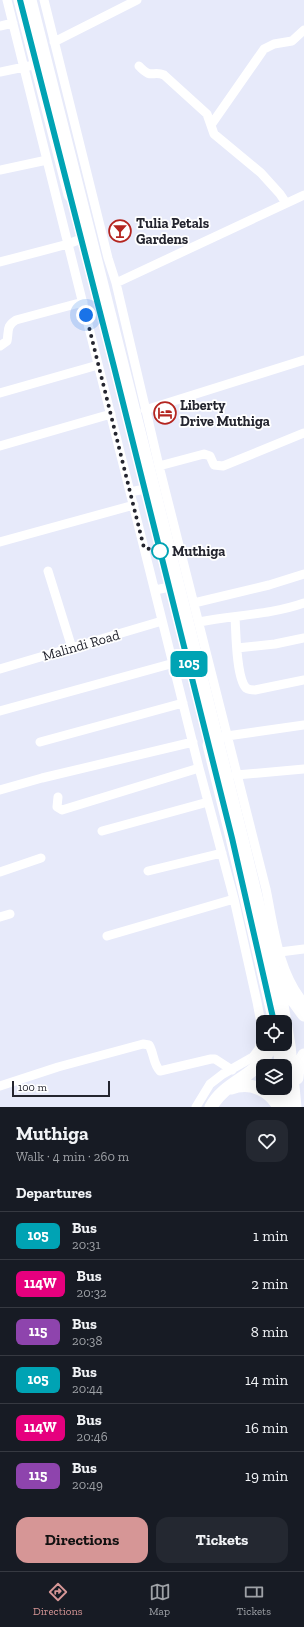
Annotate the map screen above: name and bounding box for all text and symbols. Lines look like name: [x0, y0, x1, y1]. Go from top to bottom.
place label: Tulia Petals Gardens: [136, 215, 210, 248]
bar icon: Tulia Petals Gardens: [107, 218, 133, 244]
your location: [76, 305, 96, 325]
place label: Liberty Drive Muthiga: [180, 397, 270, 430]
hotel icon: Liberty Drive Muthiga: [152, 400, 178, 426]
marker: Muthiga: [151, 542, 169, 560]
place label: Muthiga: [172, 543, 225, 560]
street label: Malindi Road: [41, 626, 122, 665]
line badge: 105: [166, 651, 212, 677]
text: 105: [178, 655, 200, 672]
map controls: [256, 1015, 292, 1095]
button: locate: [256, 1015, 292, 1051]
button: layers: [256, 1059, 292, 1095]
scale bar: [12, 1079, 110, 1098]
text: 100 m: [18, 1081, 47, 1094]
button: heart: [246, 1120, 288, 1162]
text: Muthiga: [16, 1122, 89, 1145]
text: Walk · 4 min · 260 m: [16, 1149, 129, 1164]
text: Departures: [16, 1184, 92, 1202]
text: Bus: [72, 1219, 97, 1237]
text: 105: [27, 1227, 49, 1244]
text: 1 min: [253, 1227, 288, 1245]
text: 20:31: [72, 1237, 100, 1252]
text: Bus: [77, 1267, 102, 1285]
text: 114W: [24, 1275, 57, 1292]
text: 2 min: [251, 1275, 288, 1293]
text: 20:32: [77, 1285, 107, 1300]
text: Bus: [72, 1315, 97, 1333]
text: 115: [29, 1323, 47, 1340]
text: 8 min: [251, 1323, 288, 1341]
text: 20:38: [72, 1333, 102, 1348]
text: Bus: [72, 1363, 97, 1381]
text: 105: [27, 1371, 49, 1388]
text: 14 min: [245, 1371, 288, 1389]
text: 20:44: [72, 1381, 103, 1396]
text: Bus: [77, 1411, 102, 1429]
text: 114W: [24, 1419, 57, 1436]
text: 16 min: [245, 1419, 288, 1437]
text: 20:46: [77, 1429, 108, 1444]
text: Bus: [72, 1459, 97, 1477]
text: 115: [29, 1467, 47, 1484]
text: 19 min: [245, 1467, 288, 1485]
text: 20:49: [72, 1477, 103, 1492]
button: Directions: [16, 1517, 148, 1563]
button: Tickets: [156, 1517, 288, 1563]
tab: Directions: [33, 1581, 83, 1618]
tab: Map: [149, 1581, 171, 1618]
tab: Tickets: [236, 1581, 271, 1618]

